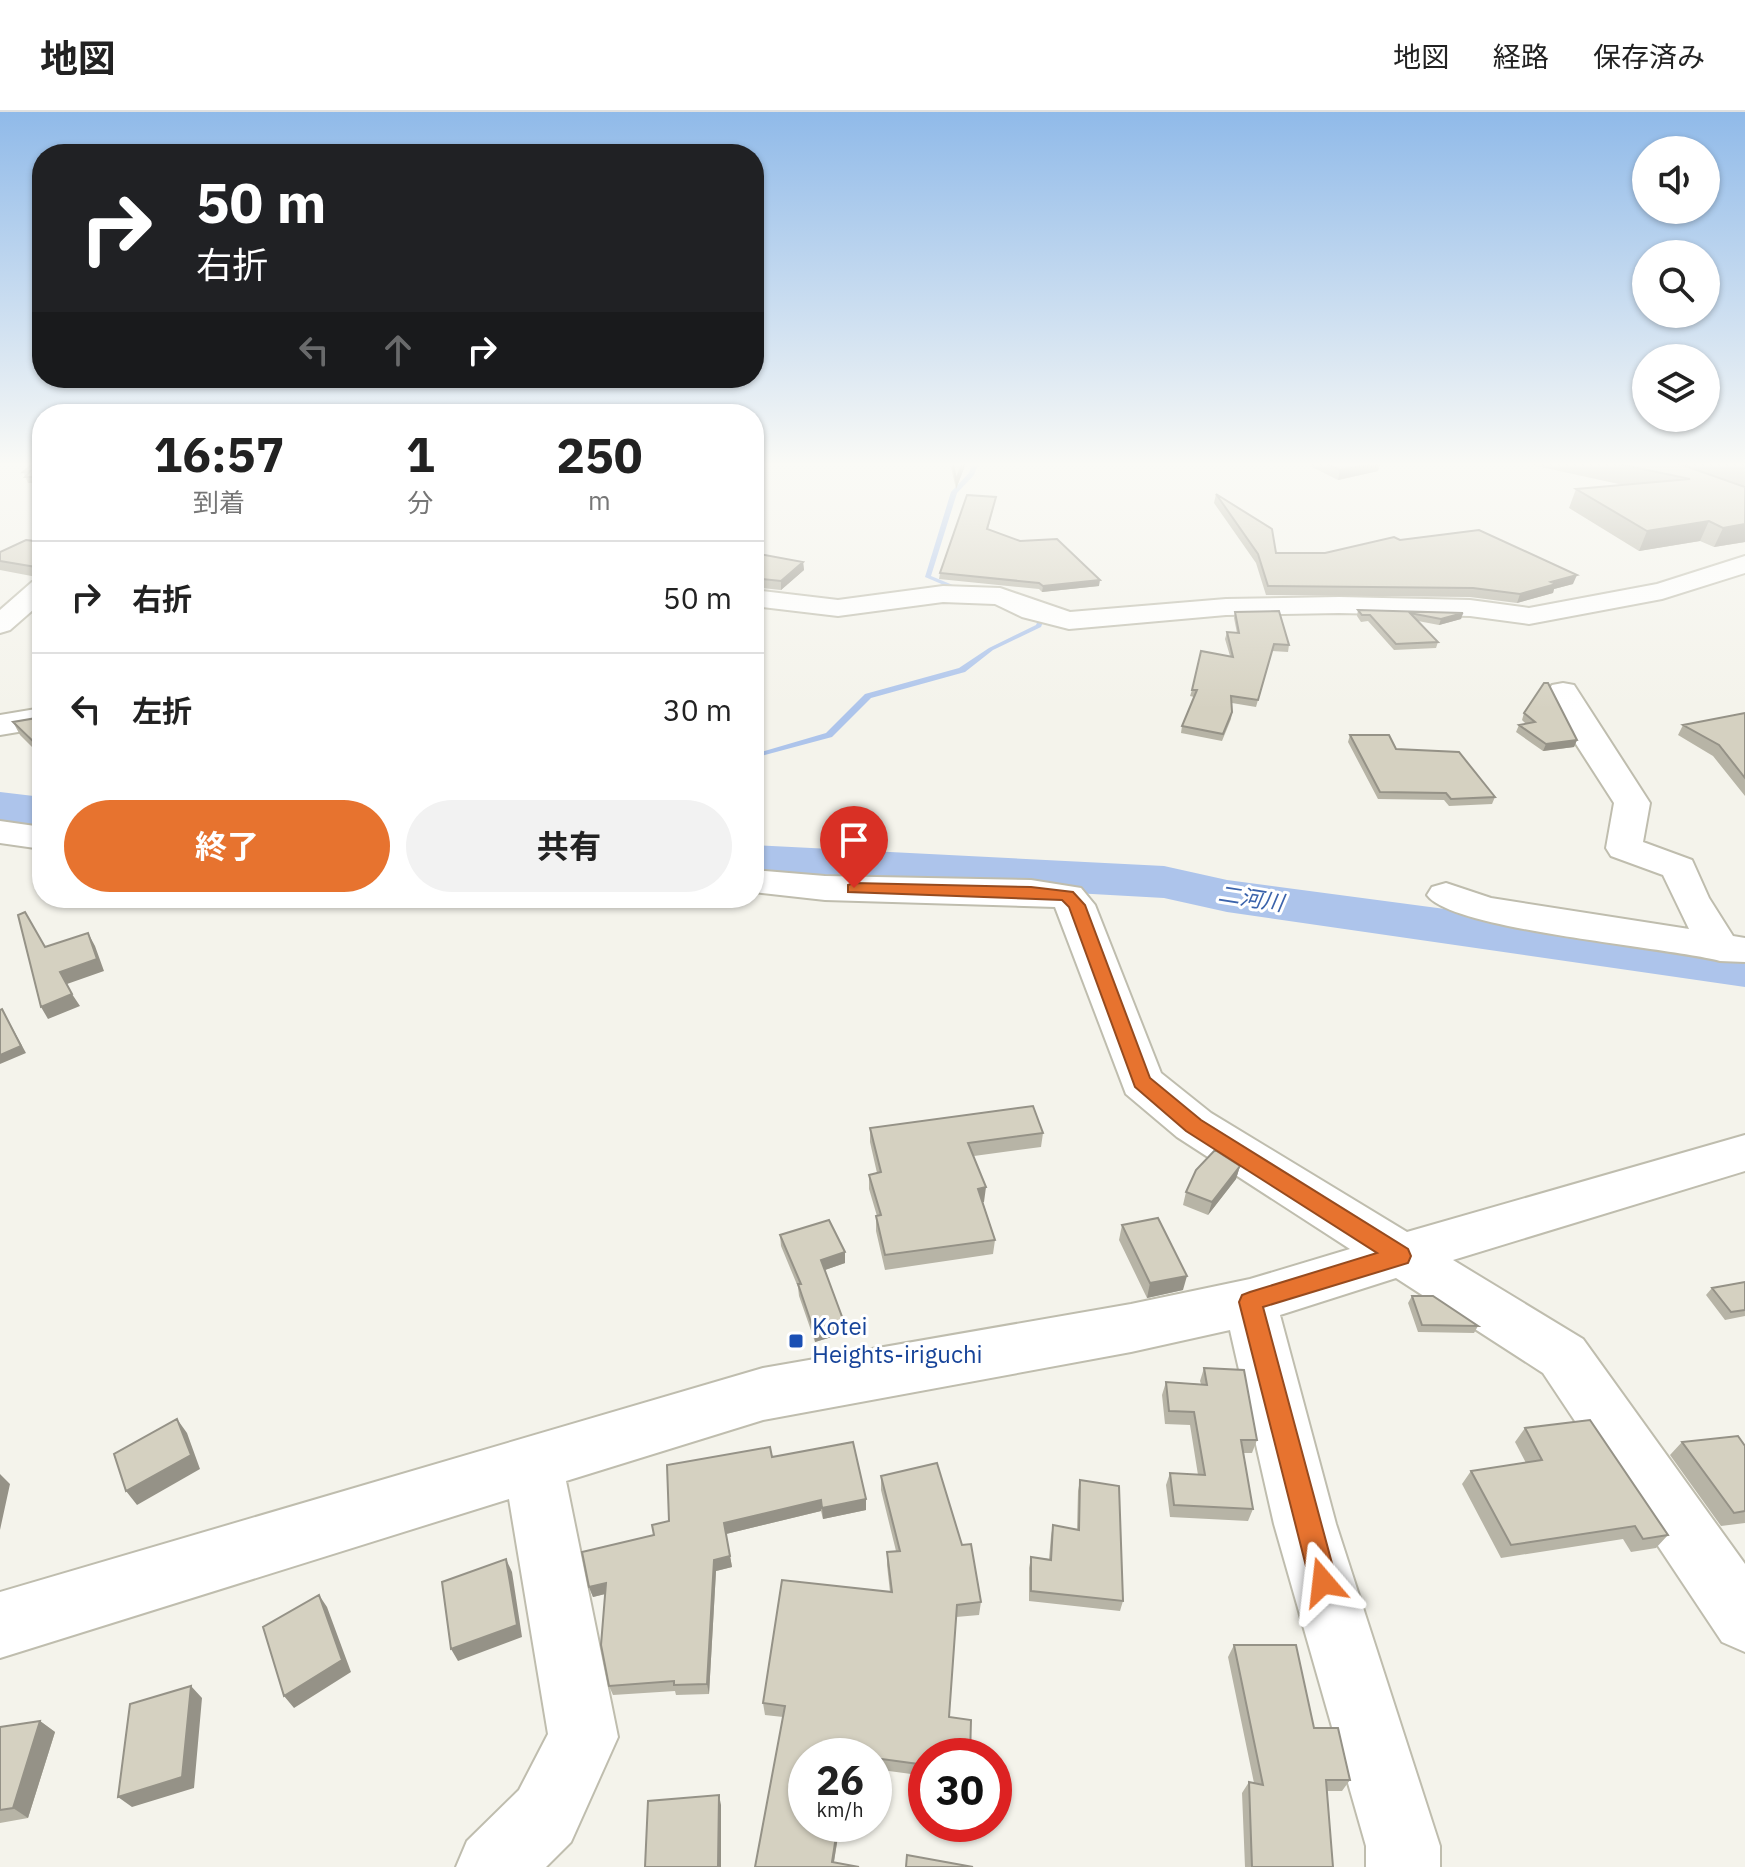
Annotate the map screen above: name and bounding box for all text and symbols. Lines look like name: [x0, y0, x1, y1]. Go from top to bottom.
text: 地図: [40, 33, 116, 82]
text: 地図: [1393, 38, 1449, 75]
text: 経路: [1493, 38, 1549, 75]
text: 保存済み: [1593, 38, 1705, 75]
map controls: [1632, 136, 1720, 432]
button: sound: [1632, 136, 1720, 224]
text: 50 m: [196, 166, 326, 238]
icon: right: [64, 176, 168, 280]
button: search: [1632, 240, 1720, 328]
text: 右折: [196, 241, 268, 288]
icon: left: [292, 328, 336, 372]
icon: ahead: [376, 328, 420, 372]
icon: right: [460, 328, 504, 372]
button: layers: [1632, 344, 1720, 432]
text: 16:57: [153, 423, 284, 485]
text: 1: [406, 423, 435, 485]
text: 250: [556, 424, 643, 486]
text: m: [588, 483, 611, 517]
text: 到着: [193, 485, 245, 519]
text: 分: [407, 485, 433, 519]
icon: right: [64, 575, 108, 619]
text: 50 m: [663, 578, 732, 617]
text: 右折: [132, 579, 192, 618]
icon: left: [64, 687, 108, 731]
text: 30 m: [663, 690, 732, 729]
text: 左折: [132, 691, 192, 730]
button: 終了: [64, 800, 390, 892]
button: 共有: [406, 800, 732, 892]
pin: [820, 806, 888, 888]
icon: arrive: [832, 818, 876, 862]
water label: 二河川: [1216, 878, 1288, 917]
place label: Kotei Heights-iriguchi: [812, 1310, 983, 1370]
marker: Kotei Heights-iriguchi: [787, 1332, 805, 1350]
position arrow: [1281, 1540, 1365, 1624]
speed limit sign: 30: [908, 1738, 1012, 1842]
text: 26: [816, 1754, 864, 1806]
text: km/h: [816, 1796, 864, 1823]

